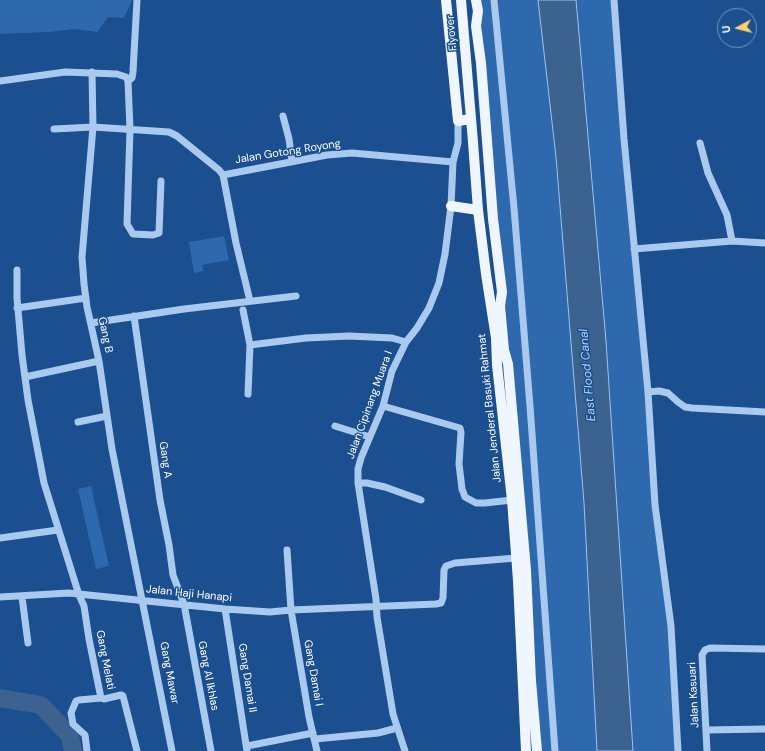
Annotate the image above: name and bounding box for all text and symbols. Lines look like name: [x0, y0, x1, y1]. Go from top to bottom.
north arrow: [717, 8, 757, 48]
street label: Flyover: [444, 14, 460, 52]
text: U: [719, 25, 733, 34]
street label: Jalan Gotong Royong: [234, 137, 342, 167]
street label: Gang B: [95, 316, 115, 354]
water label: East Flood Canal: [577, 328, 599, 422]
street label: Jalan Jenderal Basuki Rahmat: [476, 333, 504, 483]
street label: Jalan Cipinang Muara I: [344, 349, 396, 461]
street label: Gang A: [156, 441, 174, 479]
street label: Jalan Haji Hanapi: [145, 583, 233, 605]
street label: Gang Melati: [93, 629, 117, 691]
street label: Gang Damai I: [301, 639, 325, 707]
street label: Gang Al Ikhlas: [195, 640, 221, 712]
street label: Gang Mawar: [157, 641, 181, 705]
street label: Gang Damai II: [235, 643, 259, 713]
street label: Jalan Kasuari: [686, 662, 702, 728]

